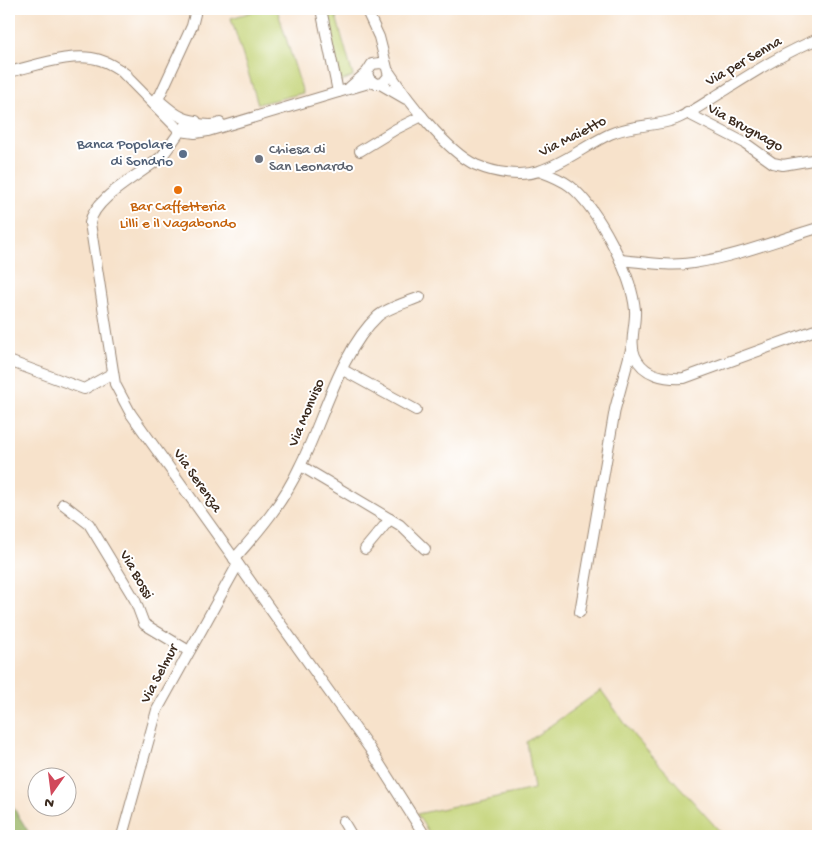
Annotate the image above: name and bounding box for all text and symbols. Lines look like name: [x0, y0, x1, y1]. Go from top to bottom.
street label: Via per Senna: [702, 33, 786, 91]
street label: Via Brugnago: [703, 99, 786, 156]
street label: Via Maietto: [535, 112, 610, 162]
place label: Banca Popolare di Sondrio: [76, 136, 173, 171]
place label: Chiesa di San Leonardo: [269, 141, 354, 176]
marker: Banca Popolare di Sondrio: [177, 148, 189, 160]
marker: Chiesa di San Leonardo: [253, 153, 265, 165]
marker: Bar Caffetteria Lilli e il Vagabondo: [172, 184, 184, 196]
place label: Bar Caffetteria Lilli e il Vagabondo: [120, 198, 236, 233]
street label: Via Monviso: [284, 376, 329, 451]
street label: Via Serenza: [168, 445, 226, 517]
street label: Via Bossi: [114, 547, 157, 603]
street label: Via Selmur: [136, 640, 184, 708]
north arrow: [28, 768, 78, 818]
text: N: [43, 793, 56, 812]

